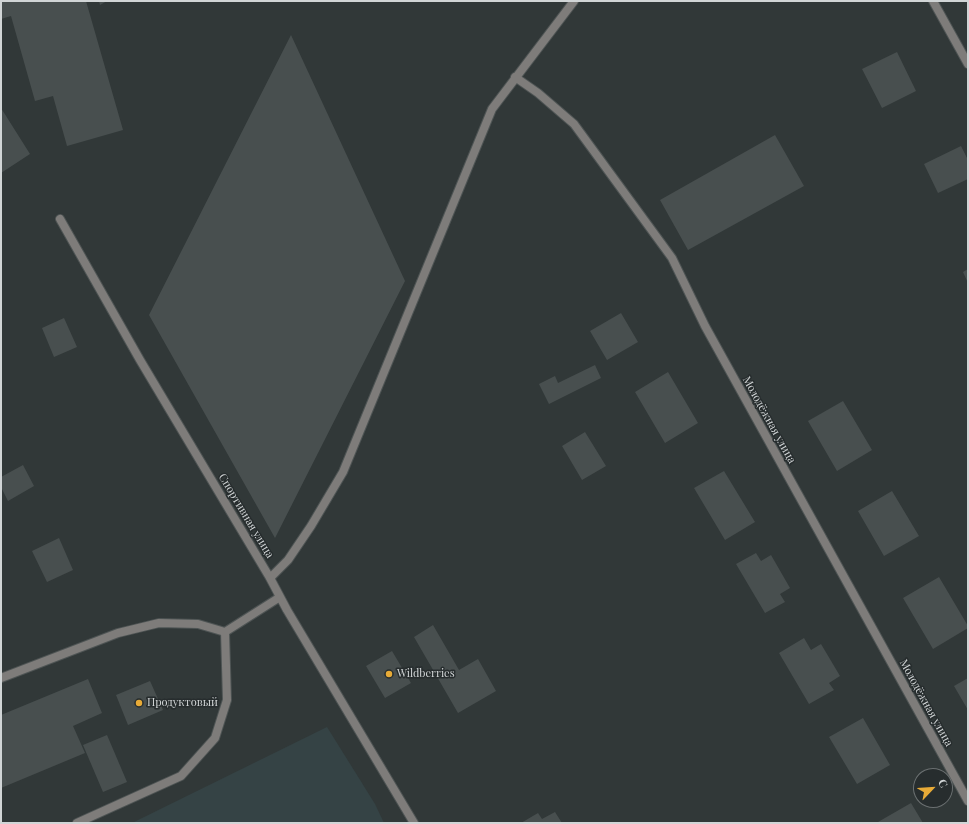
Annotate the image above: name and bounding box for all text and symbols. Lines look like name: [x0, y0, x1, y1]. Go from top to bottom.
street label: Молодёжная улица: [740, 374, 798, 466]
street label: Спортивная улица: [216, 471, 276, 561]
street label: Молодёжная улица: [897, 657, 955, 749]
place label: Wildberries: [397, 667, 455, 681]
marker: Wildberries: [384, 669, 394, 679]
place label: Продуктовый: [147, 696, 218, 710]
marker: Продуктовый: [134, 698, 144, 708]
north arrow: [913, 768, 953, 808]
text: С: [935, 776, 952, 790]

